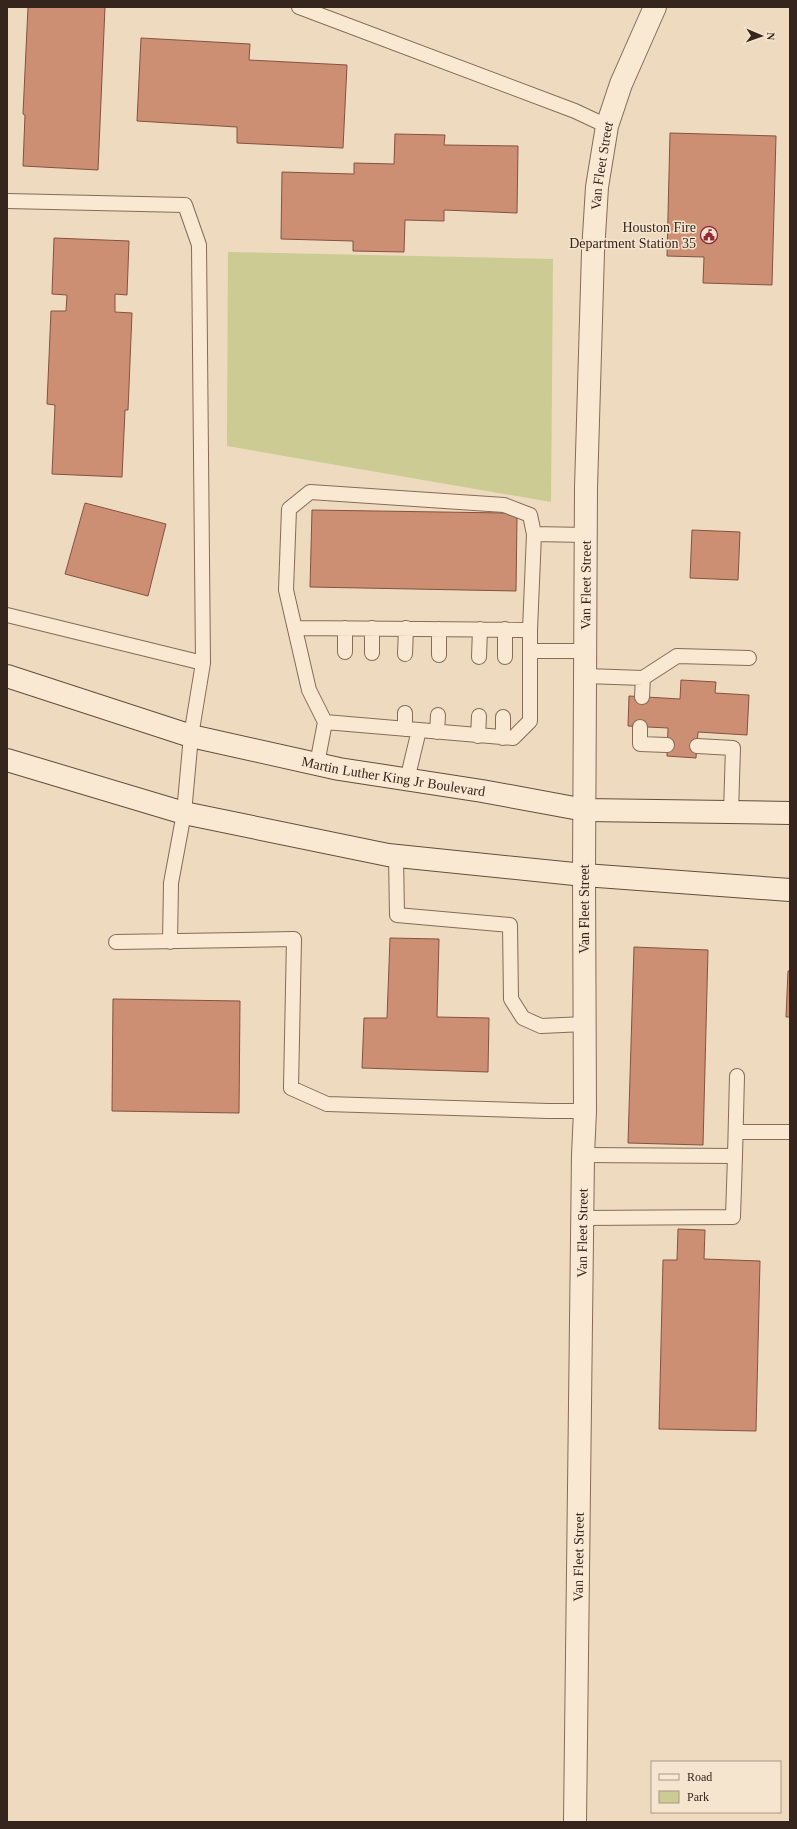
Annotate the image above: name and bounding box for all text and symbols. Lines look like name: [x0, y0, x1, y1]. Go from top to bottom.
north arrow: [741, 16, 781, 56]
text: N: [765, 32, 777, 41]
street label: Van Fleet Street: [588, 119, 616, 210]
place label: Houston Fire Department Station 35: [569, 220, 696, 251]
public building icon: Houston Fire Department Station 35: [699, 225, 719, 245]
street label: Van Fleet Street: [578, 540, 593, 630]
street label: Martin Luther King Jr Boulevard: [300, 753, 486, 799]
street label: Van Fleet Street: [577, 864, 592, 954]
street label: Van Fleet Street: [574, 1188, 590, 1278]
street label: Van Fleet Street: [570, 1512, 586, 1602]
legend: [651, 1761, 781, 1813]
text: Road: [687, 1770, 712, 1784]
text: Park: [687, 1790, 709, 1804]

